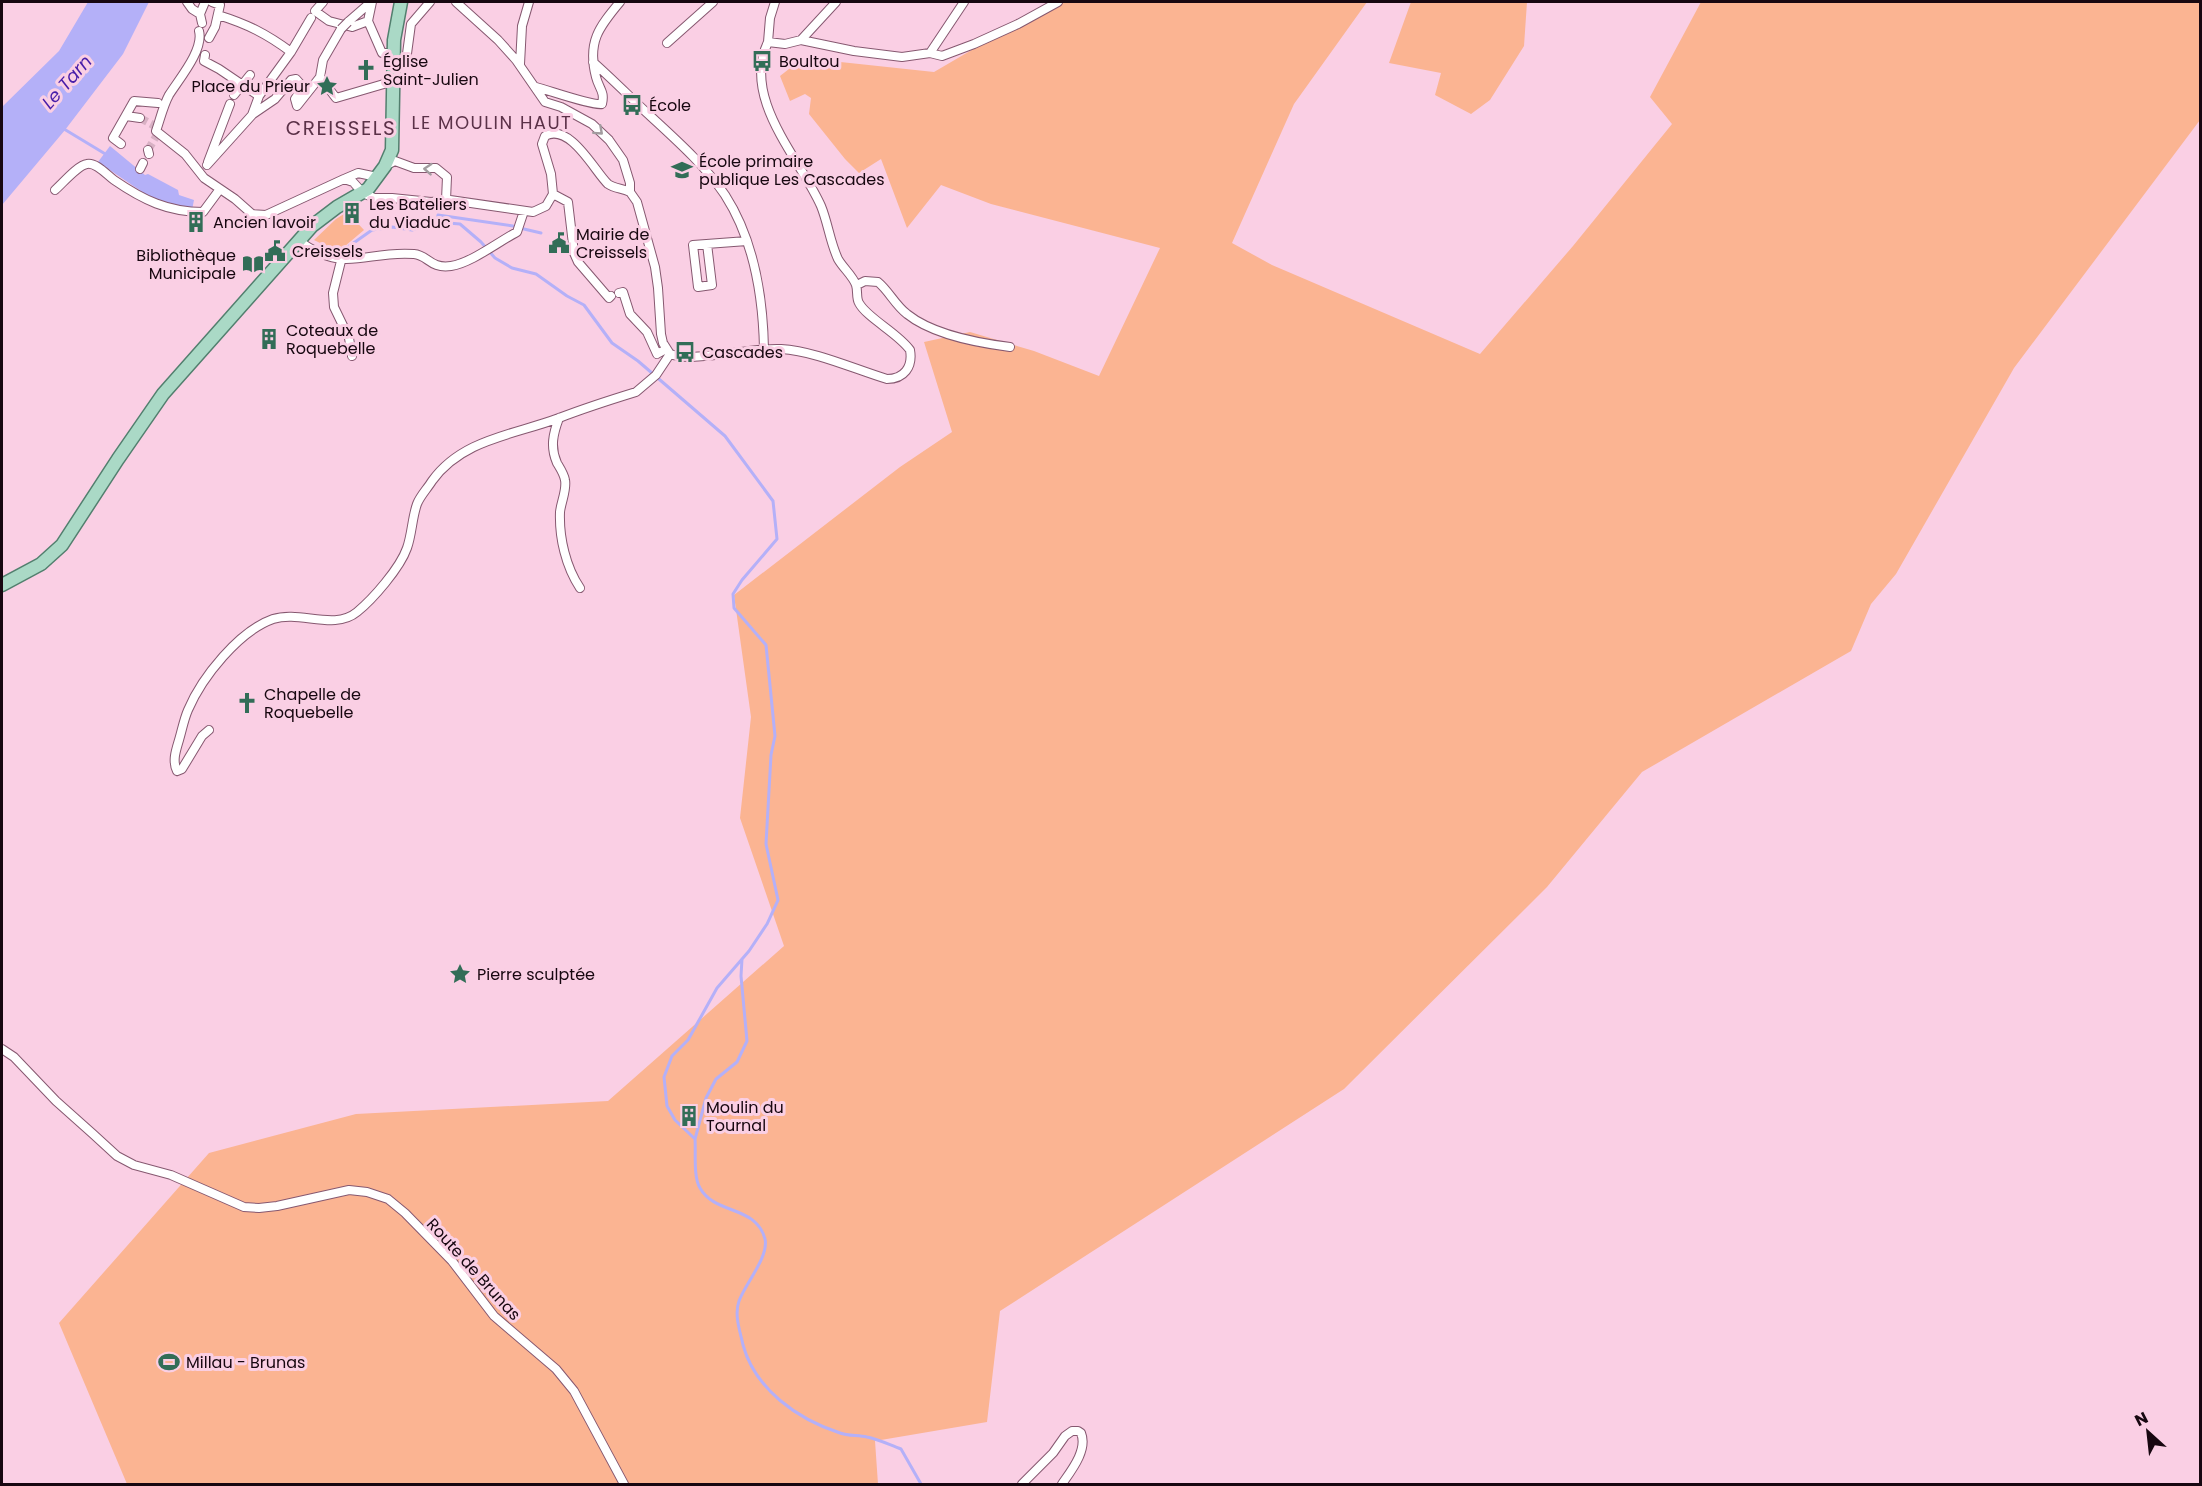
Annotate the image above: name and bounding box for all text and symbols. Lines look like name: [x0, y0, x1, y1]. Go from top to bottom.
water label: Le Tarn: [36, 49, 97, 114]
bus stop icon: Boultou: [750, 49, 774, 73]
place label: Église Saint-Julien: [383, 50, 479, 91]
place label: Boultou: [779, 50, 840, 73]
church icon: Église Saint-Julien: [354, 58, 378, 82]
place icon: Place du Prieur: [315, 74, 339, 98]
place label: Place du Prieur: [191, 75, 310, 98]
bus stop icon: École: [620, 93, 644, 117]
place label: École: [649, 94, 691, 117]
district label: LE MOULIN HAUT: [412, 110, 572, 135]
district label: CREISSELS: [286, 114, 396, 142]
one-way arrow: [592, 124, 603, 135]
place label: École primaire publique Les Cascades: [699, 150, 885, 191]
school or university icon: École primaire publique Les Cascades: [670, 158, 694, 182]
one-way arrow: [423, 163, 432, 176]
place label: Les Bateliers du Viaduc: [369, 193, 467, 234]
building icon: Les Bateliers du Viaduc: [340, 201, 364, 225]
building icon: Ancien lavoir: [184, 210, 208, 234]
place label: Ancien lavoir: [213, 211, 316, 234]
place label: Mairie de Creissels: [576, 223, 649, 264]
public building icon: Mairie de Creissels: [547, 231, 571, 255]
public building icon: Creissels: [263, 239, 287, 263]
place label: Creissels: [292, 240, 363, 263]
place label: Bibliothèque Municipale: [136, 244, 236, 285]
library icon: Bibliothèque Municipale: [241, 252, 265, 276]
place label: Coteaux de Roquebelle: [286, 319, 378, 360]
building icon: Coteaux de Roquebelle: [257, 327, 281, 351]
bus stop icon: Cascades: [673, 340, 697, 364]
place label: Cascades: [702, 341, 783, 364]
place label: Chapelle de Roquebelle: [264, 683, 361, 724]
church icon: Chapelle de Roquebelle: [235, 691, 259, 715]
place icon: Pierre sculptée: [448, 962, 472, 986]
place label: Pierre sculptée: [477, 963, 595, 986]
place label: Moulin du Tournal: [706, 1096, 784, 1137]
building icon: Moulin du Tournal: [677, 1104, 701, 1128]
street label: Route de Brunas: [421, 1213, 526, 1326]
sports icon: Millau - Brunas: [157, 1350, 181, 1374]
place label: Millau - Brunas: [186, 1351, 305, 1374]
north arrow: [2118, 1402, 2178, 1462]
text: N: [2131, 1406, 2152, 1432]

